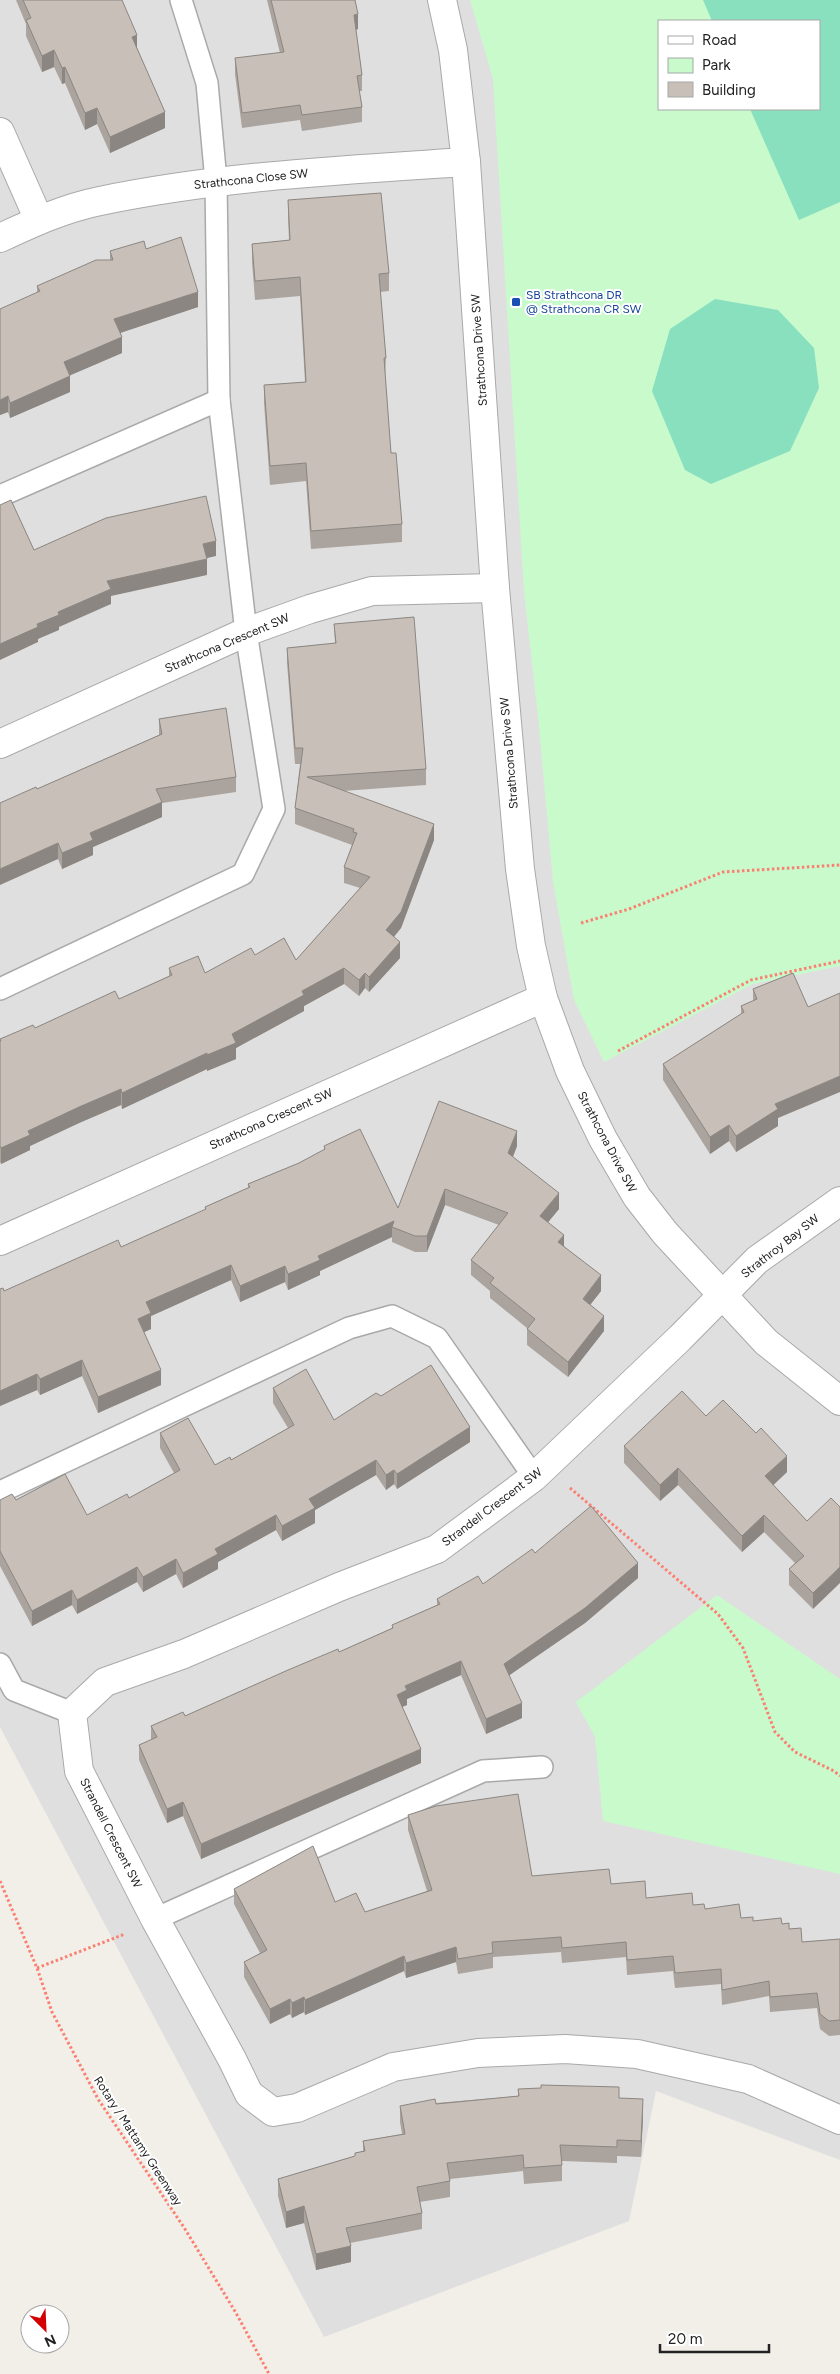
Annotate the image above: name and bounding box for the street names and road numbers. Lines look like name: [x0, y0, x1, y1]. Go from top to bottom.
street label: Strathcona Close SW: [193, 166, 309, 192]
street label: Strathcona Drive SW: [468, 293, 490, 406]
street label: Strathcona Crescent SW: [163, 610, 292, 676]
street label: Strathcona Drive SW: [497, 696, 521, 809]
street label: Strathcona Crescent SW: [207, 1085, 335, 1153]
street label: Strathcona Drive SW: [574, 1089, 640, 1195]
street label: Strathroy Bay SW: [738, 1211, 822, 1281]
street label: Strandell Crescent SW: [439, 1465, 545, 1549]
street label: Strandell Crescent SW: [77, 1776, 145, 1891]
street label: Rotary / Mattamy Greenway: [91, 2074, 185, 2209]

